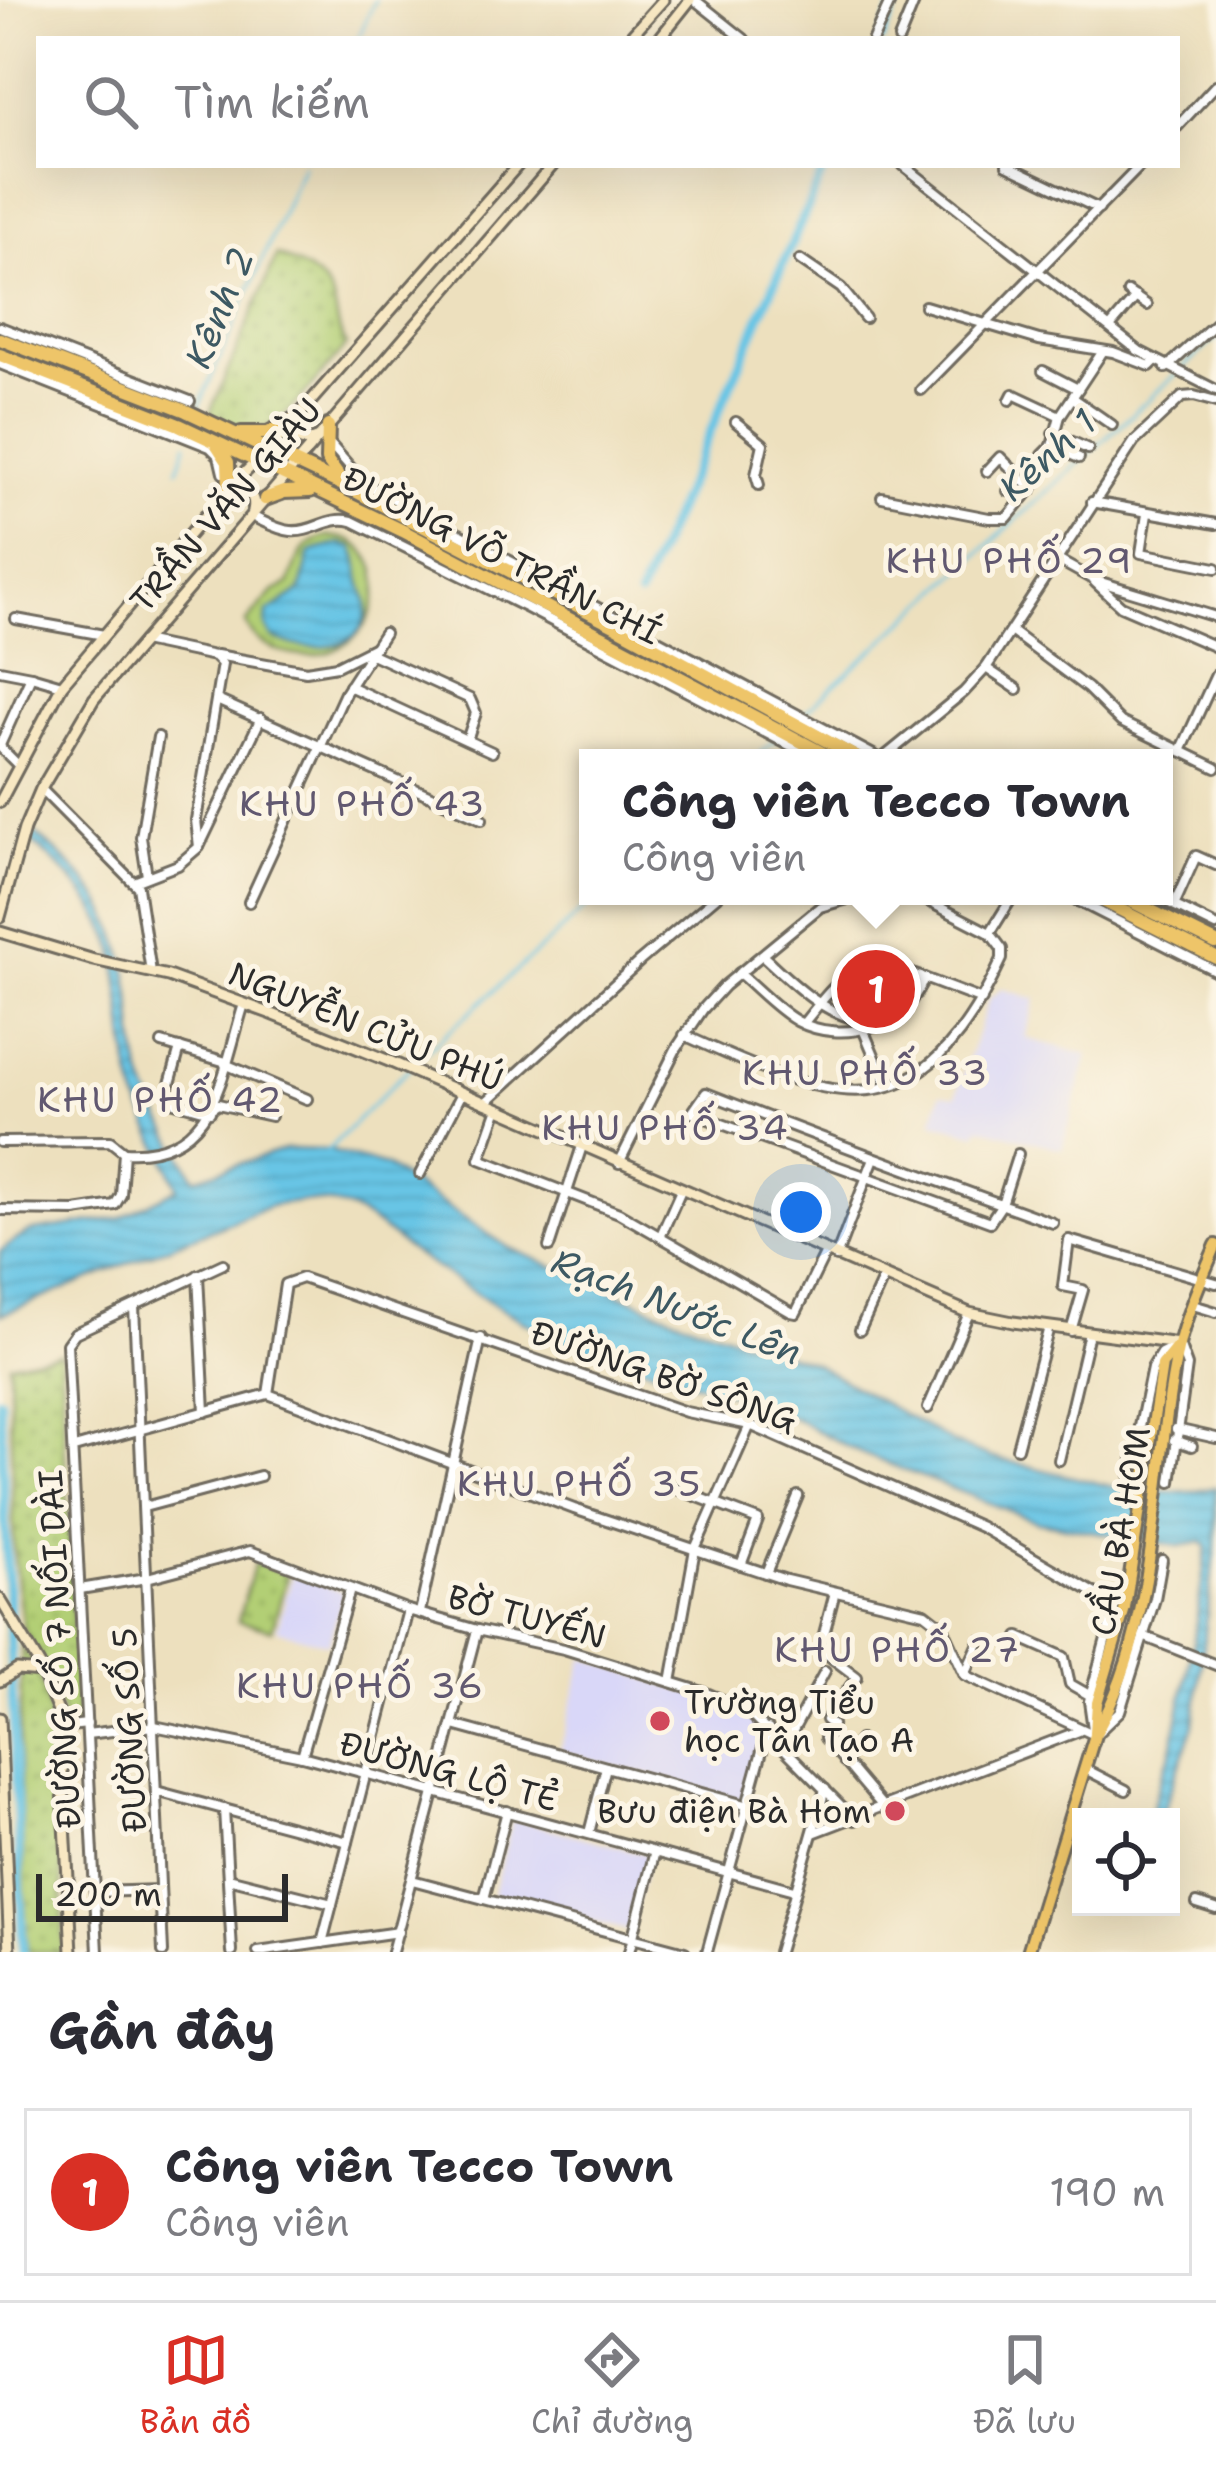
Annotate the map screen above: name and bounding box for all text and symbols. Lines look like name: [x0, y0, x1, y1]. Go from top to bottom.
search box: [36, 36, 1180, 168]
icon: search: [78, 69, 144, 135]
text: Tìm kiếm: [174, 72, 370, 132]
water label: Kênh 2: [173, 241, 266, 376]
street label: TRẦN VĂN GIÀU: [118, 387, 331, 622]
water label: Kênh 1: [988, 399, 1107, 512]
street label: ĐƯỜNG VÕ TRẦN CHÍ: [335, 453, 670, 655]
district label: KHU PHỐ 29: [886, 533, 1134, 585]
popup: [579, 749, 1173, 905]
text: Công viên Tecco Town: [622, 771, 1130, 831]
district label: KHU PHỐ 43: [239, 776, 487, 828]
text: Công viên: [622, 831, 806, 883]
pin: 1: [837, 944, 915, 1034]
street label: NGUYỄN CỬU PHÚ: [222, 947, 511, 1102]
district label: KHU PHỐ 33: [742, 1045, 990, 1097]
district label: KHU PHỐ 42: [37, 1072, 285, 1124]
district label: KHU PHỐ 34: [541, 1100, 791, 1152]
your location: [771, 1182, 831, 1242]
water label: Rạch Nước Lên: [545, 1236, 809, 1377]
street label: ĐƯỜNG BỜ SÔNG: [525, 1310, 803, 1443]
street label: CẦU BÀ HOM: [1077, 1423, 1161, 1639]
district label: KHU PHỐ 35: [457, 1456, 703, 1508]
street label: ĐƯỜNG SỐ 7 NỐI DÀI: [25, 1468, 91, 1830]
street label: BỜ TUYẾN: [443, 1571, 612, 1659]
district label: KHU PHỐ 27: [774, 1622, 1022, 1674]
street label: ĐƯỜNG SỐ 5: [99, 1626, 157, 1834]
district label: KHU PHỐ 36: [236, 1658, 486, 1710]
place label: Trường Tiểu học Tân Tạo A: [684, 1680, 914, 1763]
marker: Trường Tiểu học Tân Tạo A: [647, 1708, 673, 1734]
street label: ĐƯỜNG LỘ TẺ: [335, 1721, 563, 1822]
place label: Bưu điện Bà Hom: [597, 1789, 871, 1834]
marker: Bưu điện Bà Hom: [882, 1798, 908, 1824]
map controls: [1072, 1808, 1180, 1916]
button: locate: [1072, 1808, 1180, 1916]
scale bar: [36, 1868, 288, 1921]
text: 200 m: [54, 1872, 162, 1917]
text: Gần đây: [48, 1996, 275, 2064]
text: Công viên Tecco Town: [165, 2136, 673, 2196]
text: 1: [81, 2166, 99, 2218]
text: 190 m: [1049, 2166, 1165, 2218]
text: Công viên: [165, 2196, 349, 2248]
tab: Bản đồ: [140, 2327, 251, 2444]
tab: Chỉ đường: [531, 2327, 693, 2444]
tab: Đã lưu: [973, 2327, 1076, 2444]

